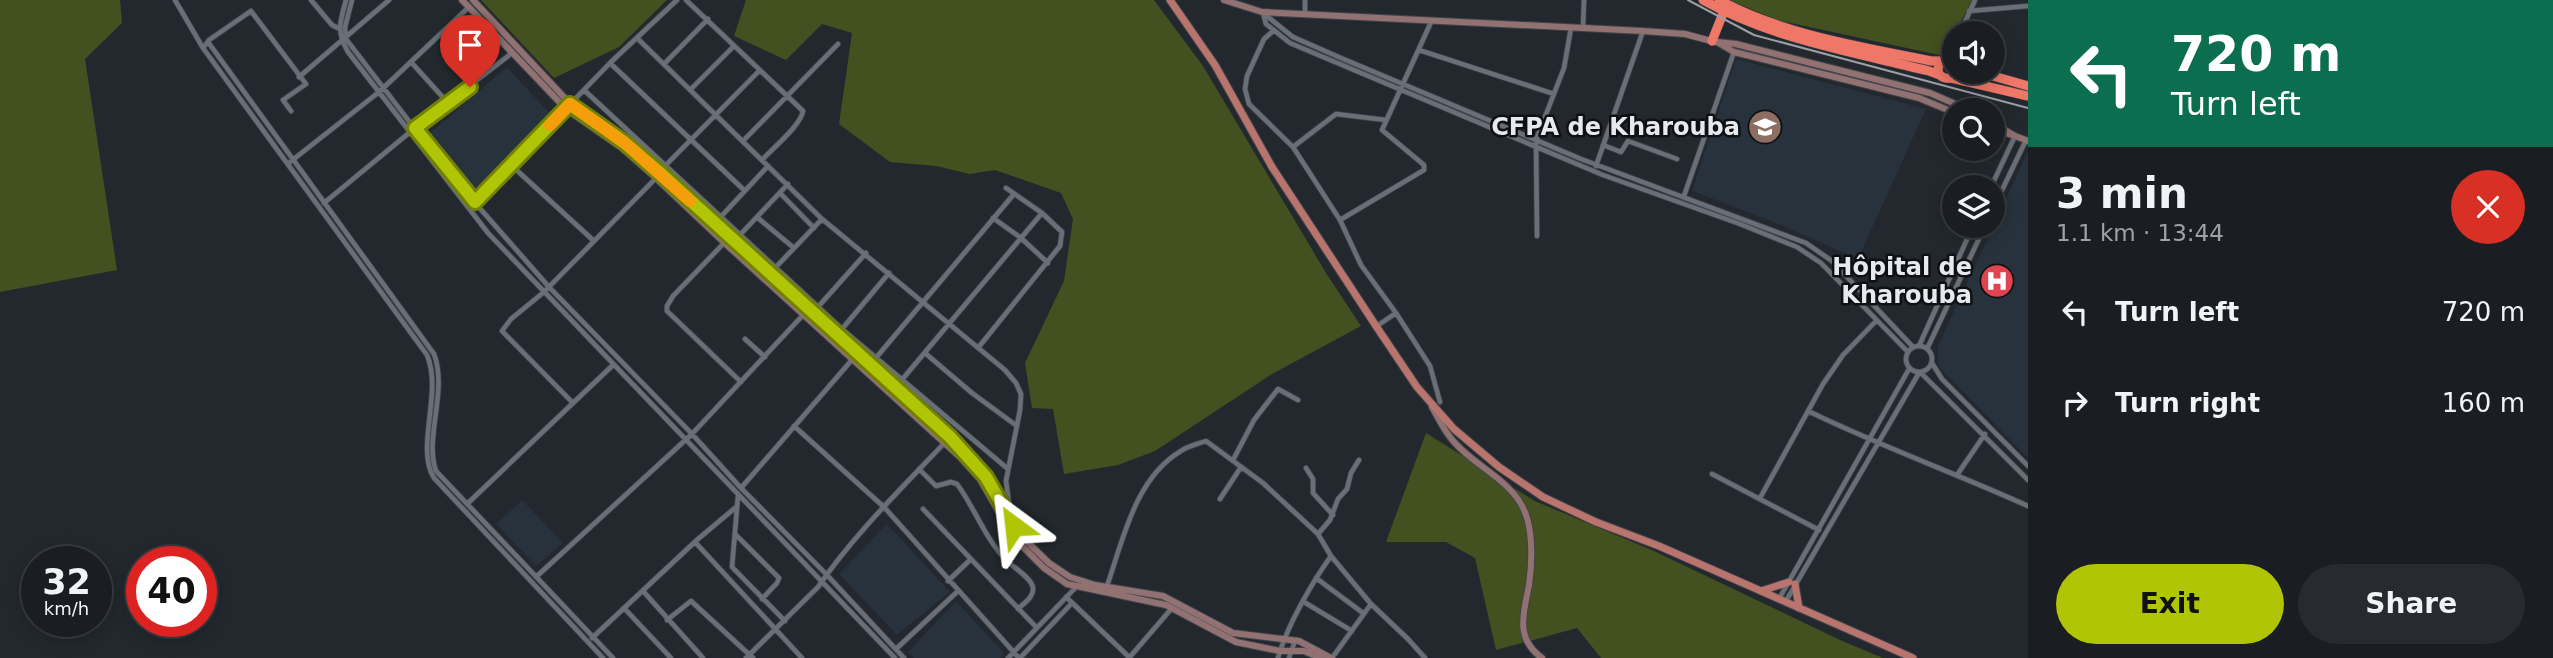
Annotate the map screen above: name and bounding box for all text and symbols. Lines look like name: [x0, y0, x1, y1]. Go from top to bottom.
pin: [440, 15, 500, 87]
map controls: [1942, 21, 2005, 238]
button: sound: [1942, 21, 2005, 84]
icon: arrive: [451, 26, 489, 64]
text: 720 m: [2171, 26, 2341, 83]
icon: left: [2056, 28, 2147, 119]
text: Turn left: [2171, 85, 2301, 123]
button: search: [1942, 98, 2005, 161]
school or university icon: CFPA de Kharouba: [1746, 108, 1784, 146]
place label: CFPA de Kharouba: [1491, 113, 1740, 141]
text: 3 min: [2056, 169, 2188, 218]
button: close: [2451, 170, 2525, 244]
button: layers: [1942, 175, 2005, 238]
text: 1.1 km · 13:44: [2056, 220, 2224, 246]
place label: Hôpital de Kharouba: [1832, 253, 1972, 309]
hospital icon: Hôpital de Kharouba: [1978, 262, 2016, 300]
icon: left: [2056, 293, 2094, 331]
text: Turn left: [2115, 297, 2239, 327]
text: 720 m: [2442, 297, 2525, 327]
icon: right: [2056, 384, 2094, 422]
text: Turn right: [2115, 388, 2260, 418]
text: 160 m: [2442, 388, 2525, 418]
position arrow: [977, 489, 1051, 563]
speed limit sign: 40: [126, 546, 217, 637]
text: 32: [42, 562, 91, 602]
button: Exit: [2056, 564, 2284, 644]
button: Share: [2298, 564, 2525, 644]
text: km/h: [44, 598, 89, 619]

